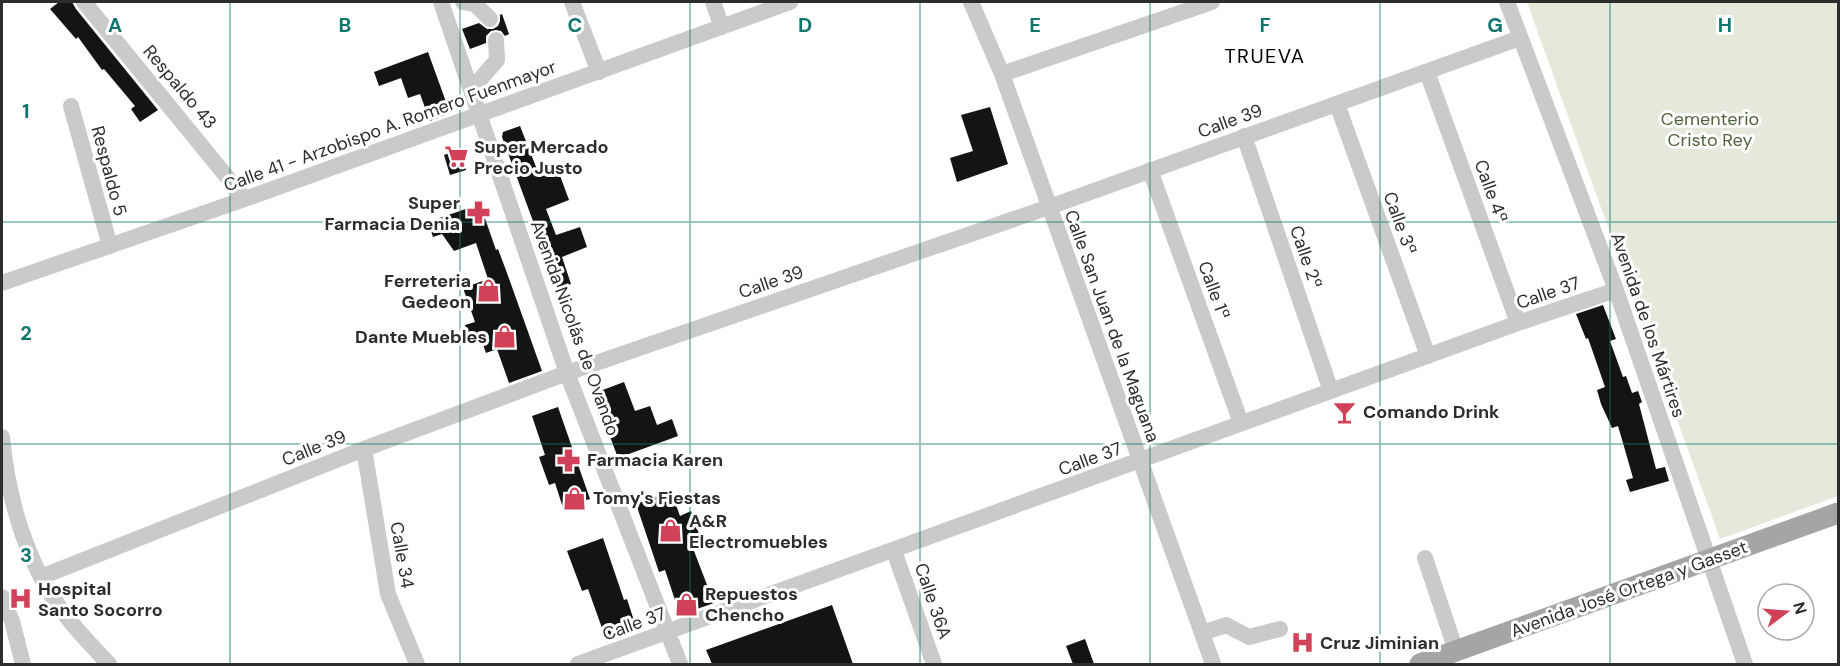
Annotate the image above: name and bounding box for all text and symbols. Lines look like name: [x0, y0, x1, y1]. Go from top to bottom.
text: A: [108, 12, 122, 38]
text: B: [339, 12, 351, 38]
text: C: [568, 12, 582, 38]
text: D: [798, 12, 812, 38]
text: E: [1029, 12, 1041, 38]
text: F: [1259, 12, 1271, 38]
text: G: [1487, 12, 1503, 38]
text: H: [1718, 12, 1732, 38]
street label: Respaldo 43: [138, 40, 222, 134]
district label: TRUEVA: [1224, 43, 1306, 69]
street label: Calle 41 - Arzobispo A. Romero Fuenmayor: [220, 54, 560, 198]
text: 1: [22, 98, 30, 124]
street label: Calle 39: [1194, 98, 1266, 144]
park label: Cementerio Cristo Rey: [1661, 107, 1759, 152]
street label: Respaldo 5: [85, 123, 133, 219]
place label: Super Mercado Precio Justo: [474, 135, 608, 180]
supermarket icon: Super Mercado Precio Justo: [443, 144, 469, 170]
street label: Calle 4ª: [1469, 156, 1513, 226]
street label: Calle 3ª: [1378, 188, 1422, 258]
place label: Super Farmacia Denia: [325, 191, 460, 236]
pharmacy icon: Super Farmacia Denia: [465, 200, 491, 226]
street label: Calle San Juan de la Maguana: [1059, 207, 1165, 445]
street label: Avenida Nicolás de Ovando: [525, 217, 625, 439]
street label: Calle 2ª: [1284, 222, 1328, 292]
street label: Avenida de los Mártires: [1605, 229, 1691, 421]
street label: Calle 1ª: [1192, 258, 1236, 322]
street label: Calle 39: [735, 260, 807, 304]
place label: Ferreteria Gedeon: [384, 269, 471, 314]
street label: Calle 37: [1513, 271, 1583, 315]
shop icon: Ferreteria Gedeon: [476, 278, 502, 304]
text: 2: [20, 320, 32, 346]
shop icon: Dante Muebles: [492, 324, 518, 350]
place label: Dante Muebles: [355, 325, 487, 349]
bar icon: Comando Drink: [1332, 399, 1358, 425]
place label: Comando Drink: [1363, 400, 1500, 424]
street label: Calle 39: [278, 424, 350, 472]
street label: Calle 37: [1055, 436, 1125, 482]
pharmacy icon: Farmacia Karen: [556, 447, 582, 473]
place label: Farmacia Karen: [587, 448, 723, 472]
shop icon: Tomy's Fiestas: [562, 485, 588, 511]
place label: Tomy's Fiestas: [593, 486, 721, 510]
place label: A&R Electromuebles: [689, 509, 828, 554]
shop icon: A&R Electromuebles: [658, 518, 684, 544]
street label: Calle 34: [384, 520, 420, 590]
street label: Avenida José Ortega y Gasset: [1507, 535, 1751, 643]
text: 3: [20, 542, 32, 568]
street label: Calle 36A: [909, 560, 957, 642]
place label: Hospital Santo Socorro: [38, 577, 163, 622]
place label: Repuestos Chencho: [705, 582, 798, 627]
north arrow: [1756, 582, 1816, 642]
hospital icon: Hospital Santo Socorro: [7, 586, 33, 612]
shop icon: Repuestos Chencho: [674, 591, 700, 617]
text: N: [1788, 599, 1812, 617]
street label: Calle 37: [599, 601, 669, 647]
hospital icon: Cruz Jiminian: [1289, 630, 1315, 656]
place label: Cruz Jiminian: [1320, 631, 1439, 655]

